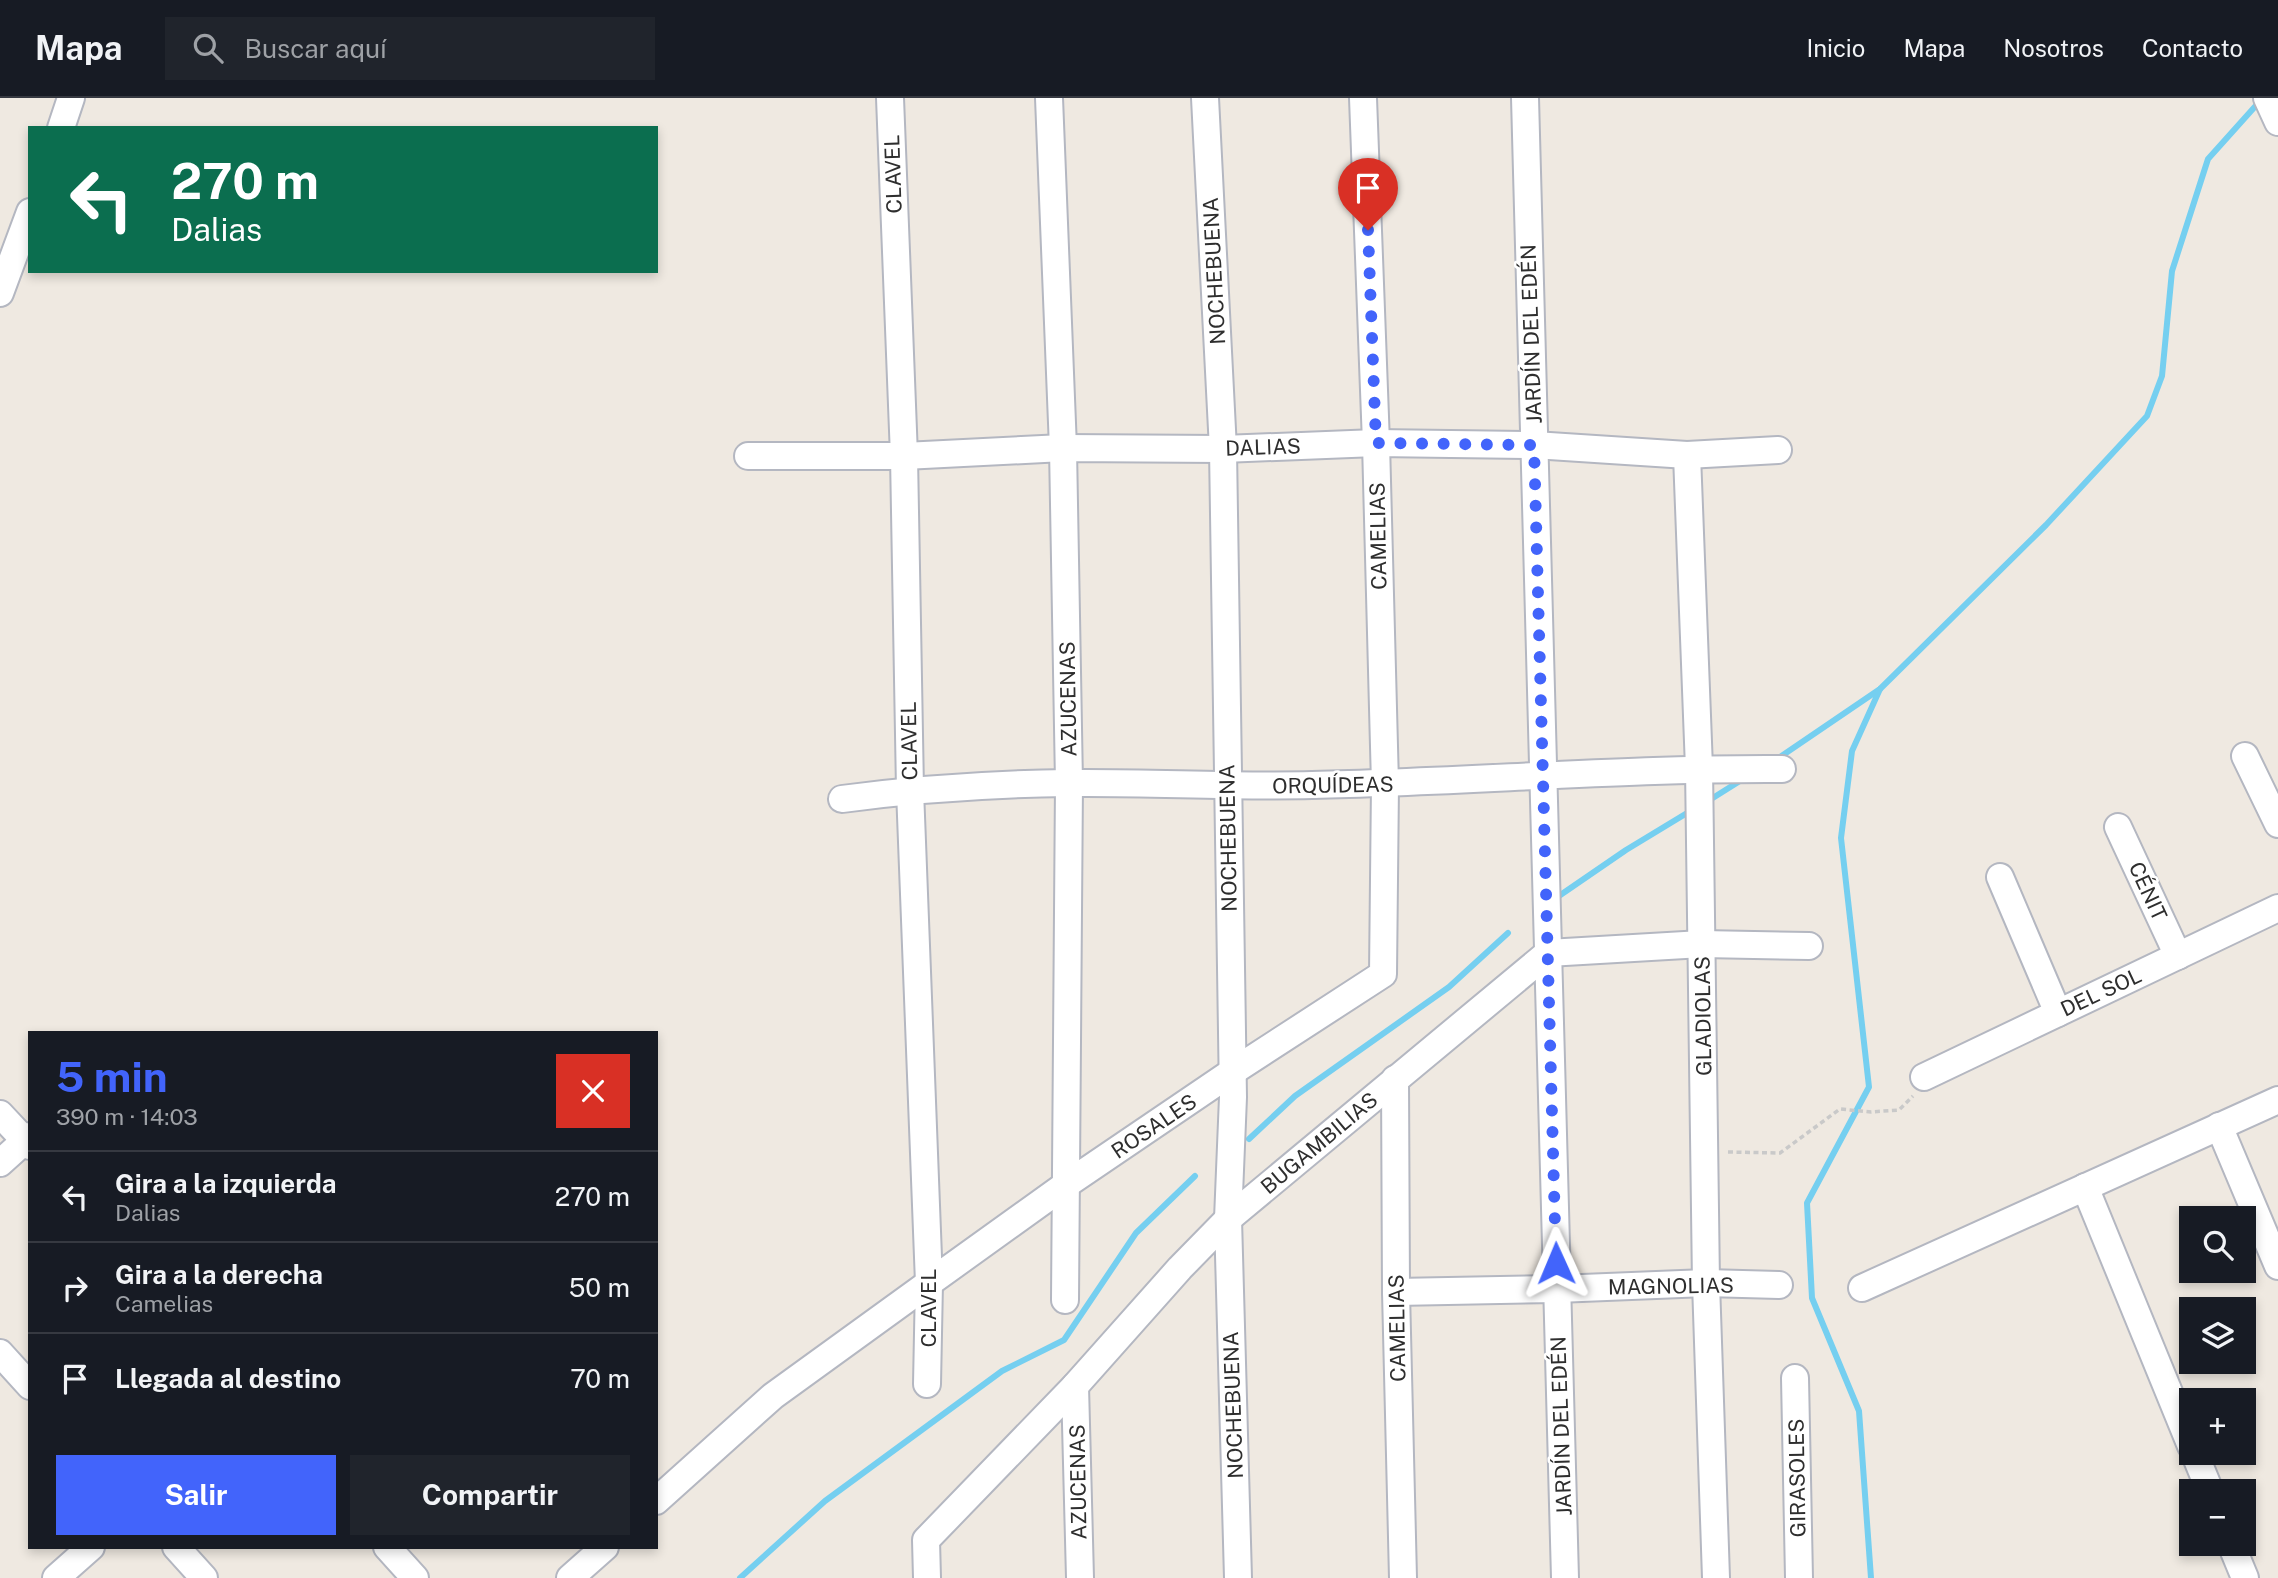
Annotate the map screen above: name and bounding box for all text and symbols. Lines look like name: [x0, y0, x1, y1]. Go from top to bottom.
search box: [165, 17, 655, 80]
text: Mapa: [35, 29, 123, 67]
icon: search: [189, 29, 227, 67]
text: Buscar aquí: [245, 33, 386, 64]
text: Inicio: [1806, 34, 1865, 62]
text: Mapa: [1903, 34, 1965, 62]
text: Nosotros: [2003, 34, 2104, 62]
text: Contacto: [2142, 34, 2243, 62]
street label: CLAVEL: [879, 134, 907, 214]
text: 270 m: [171, 152, 319, 210]
icon: left: [56, 154, 147, 245]
pin: [1338, 158, 1398, 230]
icon: arrive: [1349, 169, 1387, 207]
street label: NOCHEBUENA: [1198, 197, 1230, 345]
text: Dalias: [171, 211, 262, 248]
street label: JARDÍN DEL EDÉN: [1515, 244, 1547, 424]
street label: DALIAS: [1225, 433, 1301, 461]
street label: CAMELIAS: [1365, 482, 1391, 590]
street label: AZUCENAS: [1054, 641, 1082, 757]
street label: CLAVEL: [896, 701, 922, 781]
street label: NOCHEBUENA: [1214, 764, 1242, 912]
street label: ORQUÍDEAS: [1272, 771, 1394, 799]
street label: CÉNIT: [2124, 858, 2172, 924]
street label: GLADIOLAS: [1689, 956, 1717, 1076]
street label: DEL SOL: [2057, 962, 2145, 1022]
text: 5 min: [56, 1052, 168, 1101]
button: close: [556, 1054, 630, 1128]
street label: BUGAMBILIAS: [1256, 1087, 1382, 1199]
street label: ROSALES: [1107, 1088, 1201, 1164]
text: 390 m · 14:03: [56, 1103, 198, 1130]
text: Gira a la izquierda: [115, 1168, 337, 1199]
icon: left: [56, 1178, 94, 1216]
text: 270 m: [555, 1181, 630, 1212]
text: Dalias: [115, 1199, 180, 1226]
map controls: [2179, 1206, 2256, 1556]
button: search: [2179, 1206, 2256, 1283]
position arrow: [1519, 1226, 1593, 1300]
text: Gira a la derecha: [115, 1259, 323, 1290]
icon: right: [56, 1269, 94, 1307]
street label: CLAVEL: [916, 1269, 941, 1347]
text: 50 m: [569, 1272, 630, 1303]
street label: MAGNOLIAS: [1608, 1272, 1734, 1300]
street label: CAMELIAS: [1384, 1274, 1410, 1382]
text: Camelias: [115, 1290, 213, 1317]
button: layers: [2179, 1297, 2256, 1374]
street label: NOCHEBUENA: [1218, 1331, 1248, 1479]
street label: JARDÍN DEL EDÉN: [1545, 1336, 1577, 1516]
icon: arrive: [56, 1360, 94, 1398]
text: Llegada al destino: [115, 1363, 341, 1394]
text: 70 m: [570, 1363, 630, 1394]
button: +: [2179, 1388, 2256, 1465]
street label: GIRASOLES: [1783, 1418, 1811, 1538]
street label: AZUCENAS: [1064, 1424, 1092, 1540]
button: Salir: [56, 1455, 336, 1535]
button: Compartir: [350, 1455, 630, 1535]
button: −: [2179, 1479, 2256, 1556]

